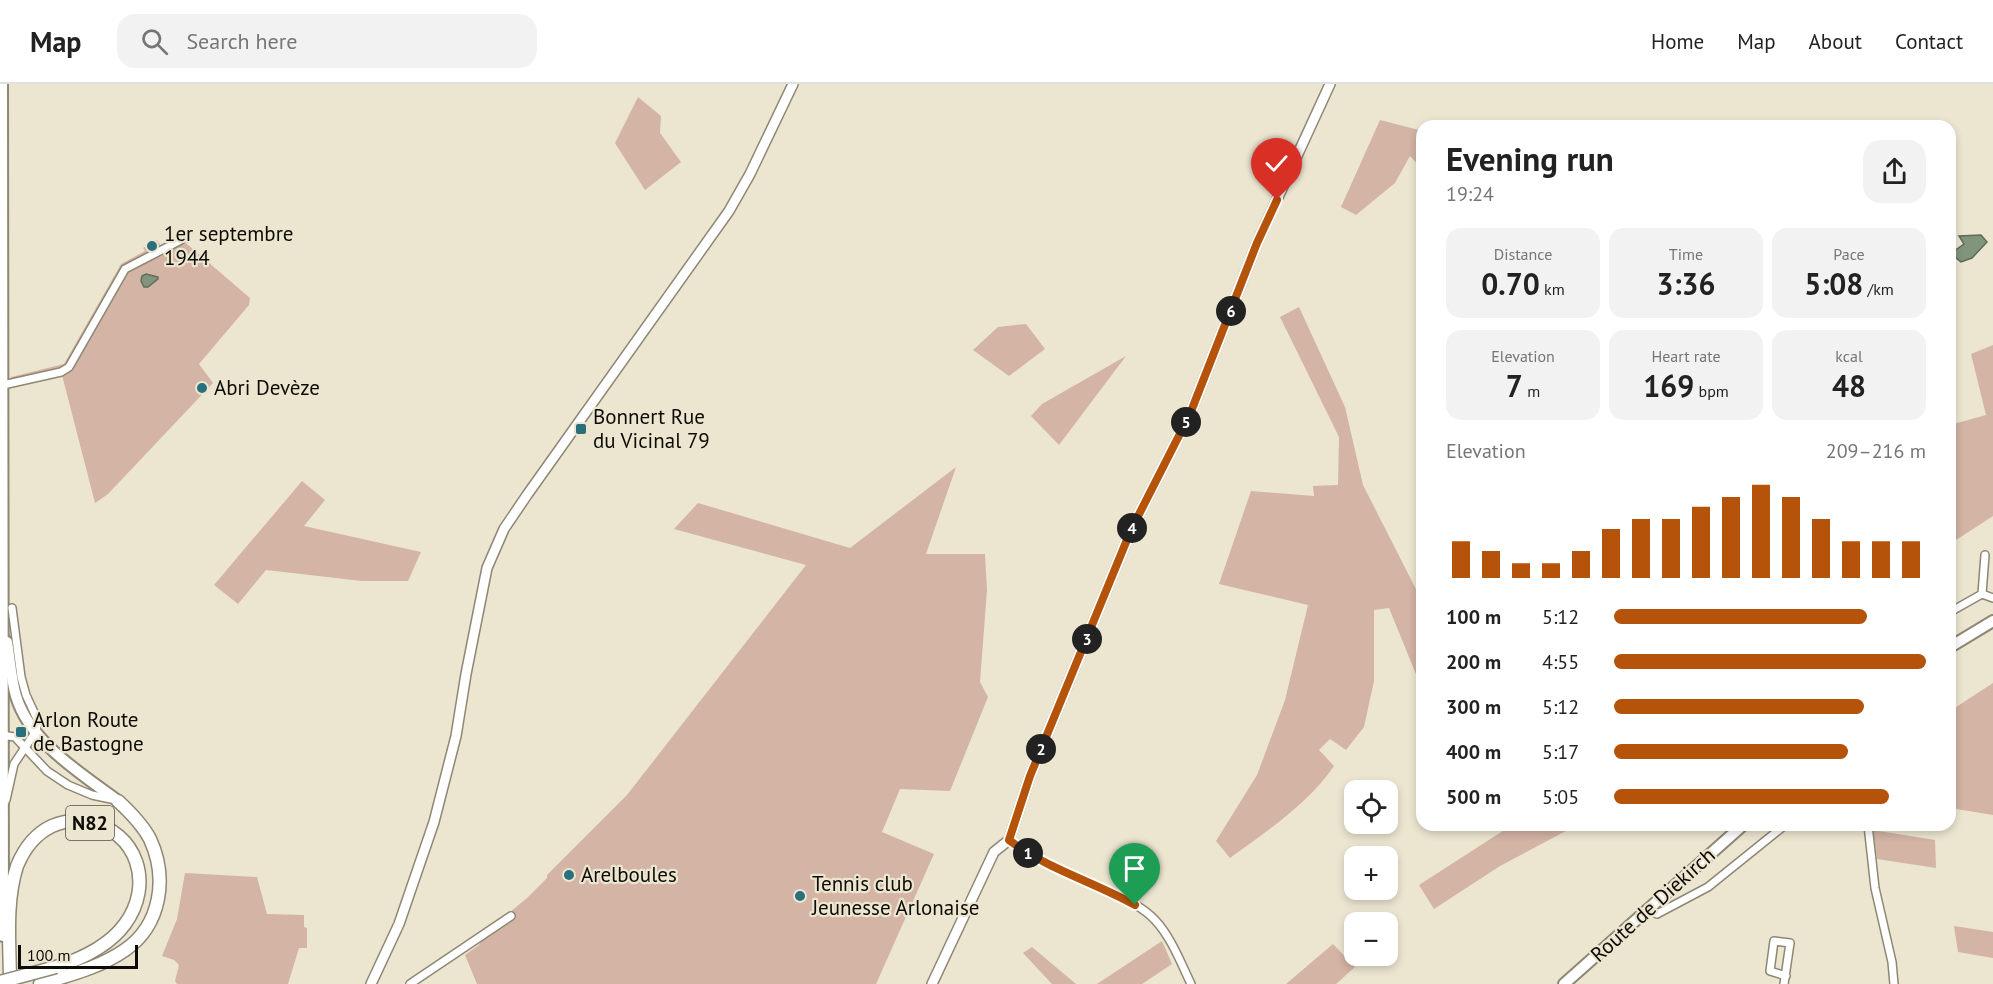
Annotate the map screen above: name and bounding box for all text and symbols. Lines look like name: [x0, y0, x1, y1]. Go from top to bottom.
search box: [117, 14, 537, 68]
text: Map: [30, 23, 81, 60]
icon: search: [138, 25, 171, 58]
text: Search here: [186, 27, 297, 55]
text: Home: [1651, 28, 1704, 55]
text: Map: [1737, 28, 1776, 55]
text: About: [1809, 28, 1862, 55]
text: Contact: [1895, 28, 1963, 55]
text: Evening run: [1446, 137, 1614, 180]
pin: [1251, 138, 1302, 200]
button: share: [1863, 140, 1926, 203]
icon: check: [1260, 147, 1293, 180]
text: 19:24: [1446, 181, 1494, 207]
place label: 1er septembre 1944: [164, 220, 294, 271]
marker: 1er septembre 1944: [145, 239, 159, 253]
text: Distance: [1494, 244, 1552, 264]
text: Time: [1669, 244, 1703, 264]
text: Pace: [1833, 244, 1865, 264]
text: 0.70: [1481, 264, 1540, 303]
text: 3:36: [1656, 264, 1716, 303]
text: 5:08: [1804, 264, 1863, 303]
text: km: [1540, 279, 1565, 299]
text: /km: [1863, 279, 1894, 299]
pin: 6: [1216, 296, 1246, 326]
text: 6: [1226, 301, 1236, 321]
text: Elevation: [1491, 346, 1555, 366]
text: Heart rate: [1651, 346, 1721, 366]
text: kcal: [1835, 346, 1863, 366]
text: 7: [1506, 366, 1523, 405]
text: 169: [1643, 366, 1694, 405]
text: 48: [1832, 366, 1866, 405]
place label: Abri Devèze: [214, 374, 320, 401]
marker: Abri Devèze: [195, 381, 209, 395]
text: m: [1523, 381, 1540, 401]
text: bpm: [1694, 381, 1729, 401]
place label: Bonnert Rue du Vicinal 79: [593, 403, 710, 454]
pin: 5: [1171, 407, 1201, 437]
text: 5: [1181, 412, 1191, 432]
marker: Bonnert Rue du Vicinal 79: [574, 422, 588, 436]
text: Elevation: [1446, 438, 1526, 464]
text: 209–216 m: [1826, 438, 1926, 464]
pin: 4: [1117, 513, 1147, 543]
text: 4: [1127, 518, 1137, 538]
text: 100 m: [1446, 604, 1501, 630]
text: 5:12: [1542, 604, 1579, 630]
pin: 3: [1072, 624, 1102, 654]
text: 3: [1082, 629, 1092, 649]
text: 200 m: [1446, 649, 1501, 675]
text: 4:55: [1542, 649, 1579, 675]
text: 300 m: [1446, 694, 1501, 720]
text: 5:12: [1542, 694, 1579, 720]
place label: Arlon Route de Bastogne: [33, 706, 144, 757]
marker: Arlon Route de Bastogne: [14, 725, 28, 739]
pin: 2: [1026, 734, 1056, 764]
text: 2: [1036, 739, 1046, 759]
text: 400 m: [1446, 739, 1501, 765]
text: 5:17: [1542, 739, 1579, 765]
map controls: [1344, 780, 1398, 966]
button: locate: [1344, 780, 1398, 834]
text: 500 m: [1446, 784, 1501, 810]
text: 5:05: [1542, 784, 1579, 810]
road number: N82: [66, 806, 114, 840]
pin: 1: [1013, 838, 1043, 868]
street label: Route de Diekirch: [1585, 842, 1721, 968]
text: 1: [1023, 843, 1033, 863]
pin: [1109, 843, 1160, 905]
button: +: [1344, 846, 1398, 900]
icon: arrive: [1118, 852, 1151, 885]
place label: Arelboules: [581, 861, 677, 888]
marker: Arelboules: [562, 868, 576, 882]
place label: Tennis club Jeunesse Arlonaise: [811, 870, 979, 921]
marker: Tennis club Jeunesse Arlonaise: [793, 889, 807, 903]
button: −: [1344, 912, 1398, 966]
scale bar: [18, 942, 138, 970]
text: 100 m: [27, 945, 70, 965]

